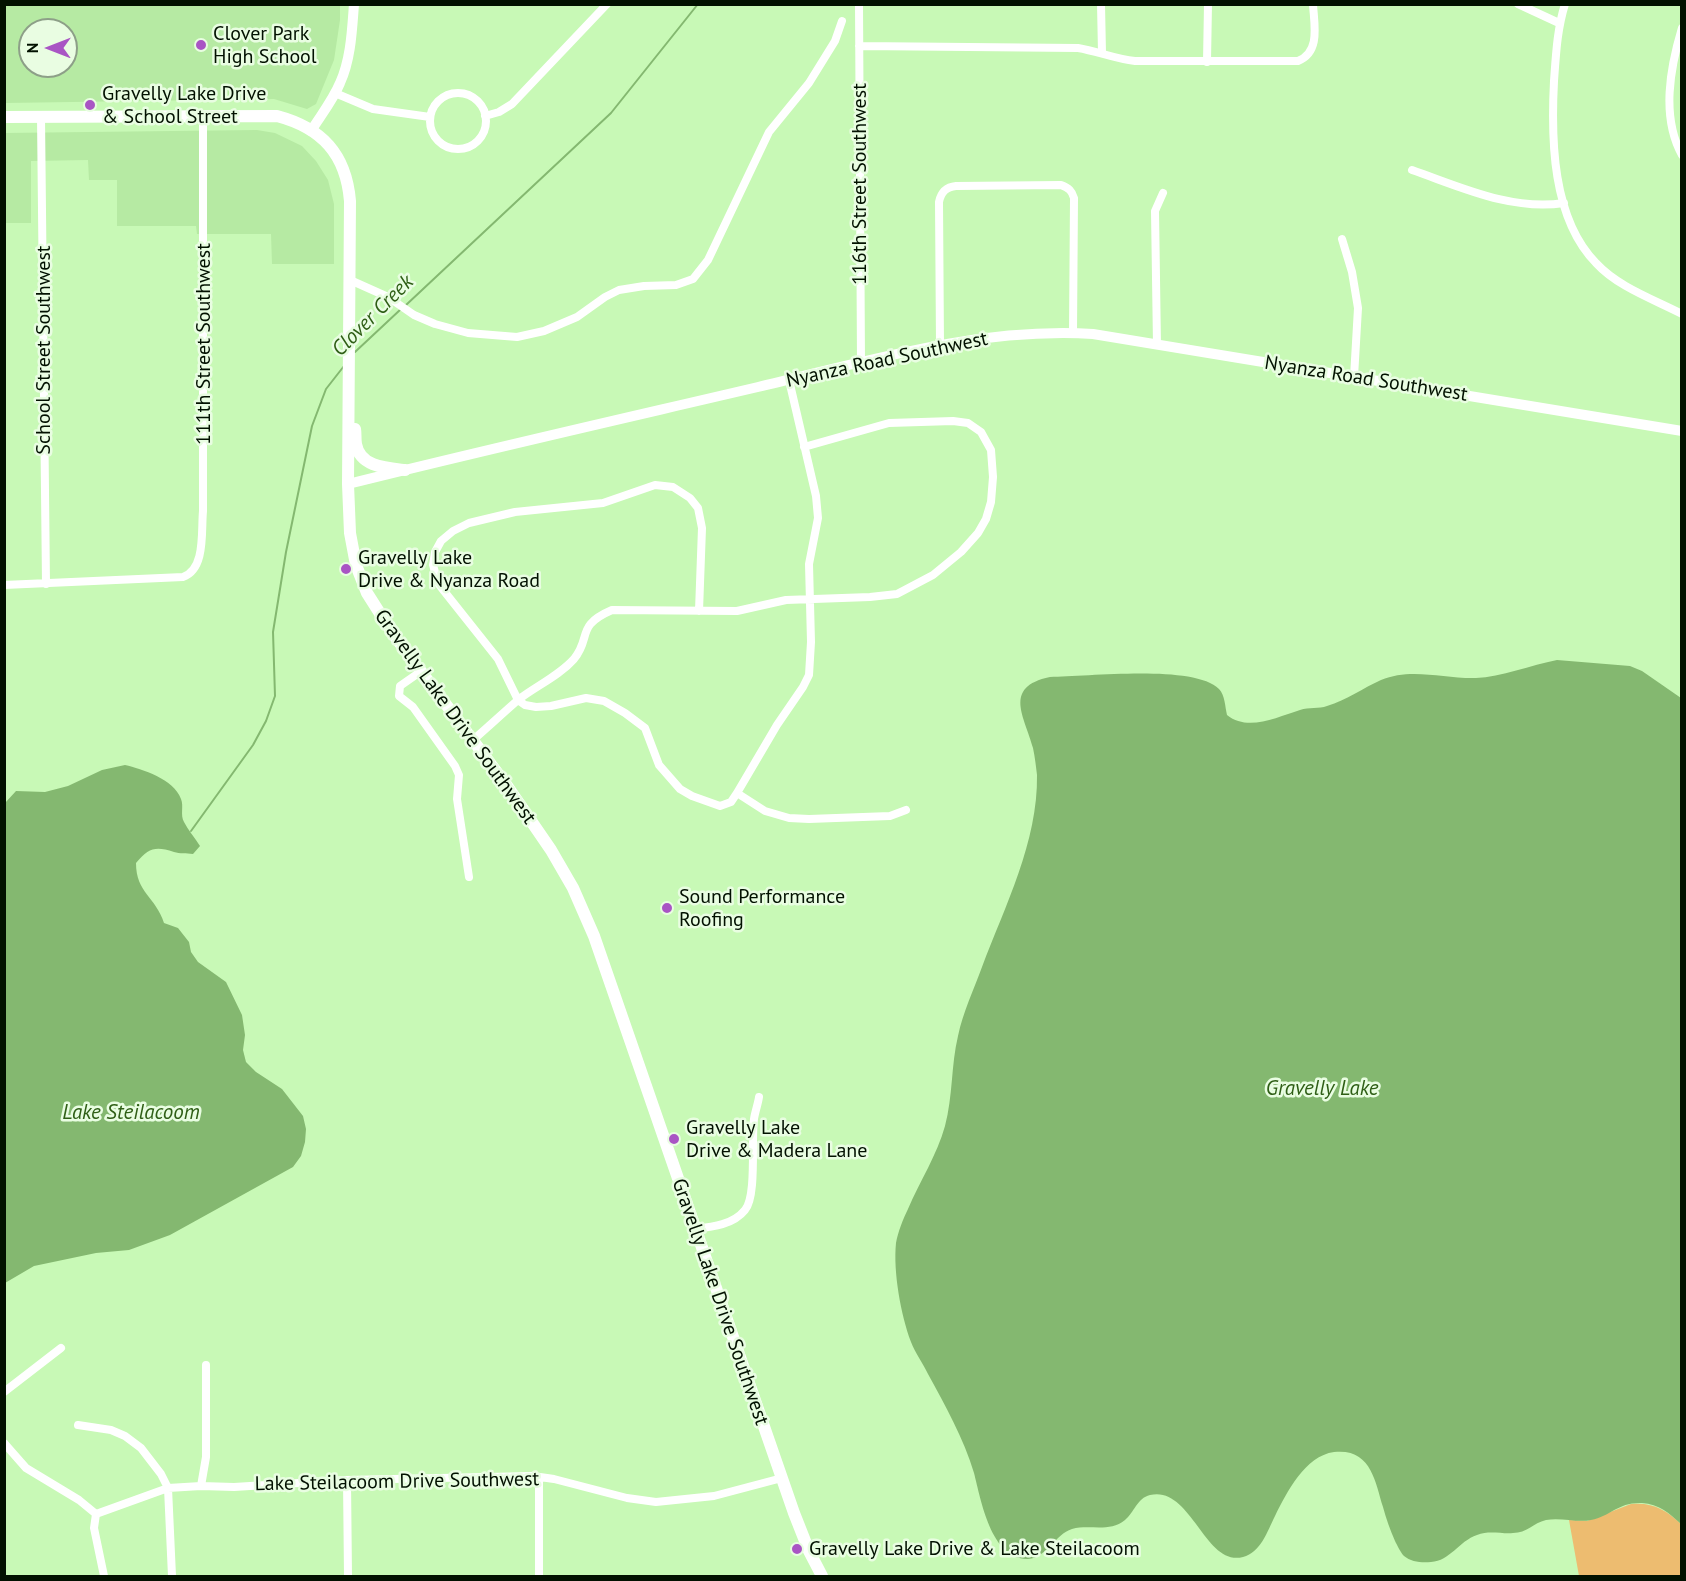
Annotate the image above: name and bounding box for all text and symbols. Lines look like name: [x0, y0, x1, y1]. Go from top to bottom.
north arrow: [18, 18, 78, 78]
place label: Clover Park High School: [213, 22, 317, 69]
marker: Clover Park High School: [194, 38, 208, 52]
text: N: [22, 43, 42, 53]
place label: Gravelly Lake Drive & School Street: [102, 82, 266, 129]
street label: 116th Street Southwest: [848, 83, 872, 285]
marker: Gravelly Lake Drive & School Street: [83, 98, 97, 112]
street label: 111th Street Southwest: [192, 243, 216, 445]
street label: School Street Southwest: [32, 245, 56, 455]
water label: Clover Creek: [327, 270, 419, 362]
street label: Nyanza Road Southwest: [784, 327, 990, 393]
street label: Nyanza Road Southwest: [1263, 351, 1469, 407]
place label: Gravelly Lake Drive & Nyanza Road: [358, 546, 540, 593]
marker: Gravelly Lake Drive & Nyanza Road: [339, 562, 353, 576]
street label: Gravelly Lake Drive Southwest: [369, 605, 541, 829]
place label: Sound Performance Roofing: [679, 885, 845, 932]
marker: Sound Performance Roofing: [660, 901, 674, 915]
water label: Gravelly Lake: [1266, 1076, 1378, 1102]
water label: Lake Steilacoom: [62, 1100, 200, 1126]
place label: Gravelly Lake Drive & Madera Lane: [686, 1116, 867, 1163]
marker: Gravelly Lake Drive & Madera Lane: [667, 1132, 681, 1146]
street label: Gravelly Lake Drive Southwest: [666, 1175, 774, 1429]
street label: Lake Steilacoom Drive Southwest: [255, 1468, 539, 1496]
place label: Gravelly Lake Drive & Lake Steilacoom: [809, 1537, 1140, 1561]
marker: Gravelly Lake Drive & Lake Steilacoom: [790, 1542, 804, 1556]

